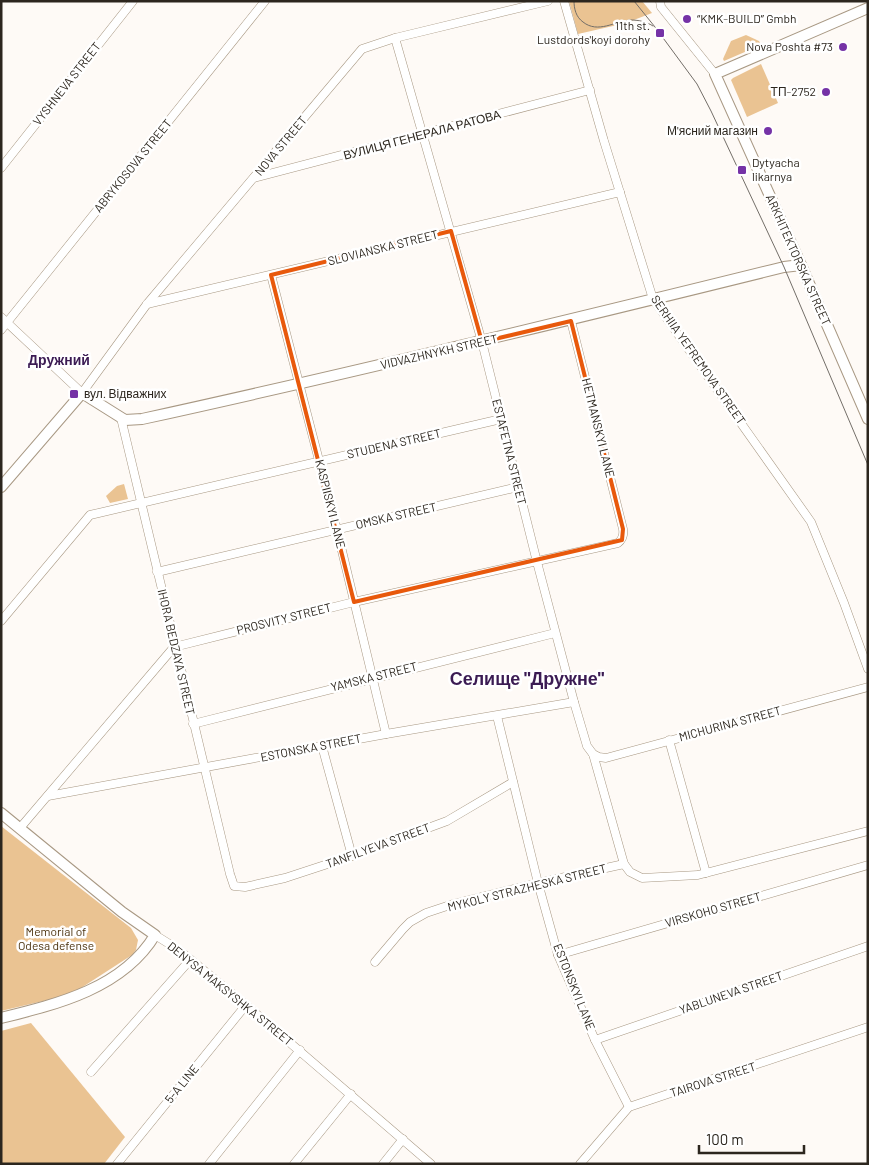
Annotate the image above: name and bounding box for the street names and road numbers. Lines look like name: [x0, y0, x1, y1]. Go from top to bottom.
street label: VYSHNEVA STREET: [29, 39, 103, 128]
street label: ВУЛИЦЯ ГЕНЕРАЛА РАТОВА: [342, 106, 502, 163]
street label: NOVA STREET: [251, 113, 309, 178]
street label: ABRYKOSOVA STREET: [90, 116, 174, 215]
street label: ARKHITEKTORSKA STREET: [764, 192, 834, 327]
street label: SLOVIANSKA STREET: [326, 226, 440, 268]
street label: SERHIIA YEFREMOVA STREET: [649, 292, 749, 427]
street label: VIDVAZHNYKH STREET: [379, 331, 499, 371]
street label: HETMANSKYI LANE: [580, 376, 618, 479]
street label: ESTAFETNA STREET: [490, 397, 530, 506]
street label: STUDENA STREET: [345, 425, 442, 461]
street label: KASPIISKYI LANE: [313, 458, 349, 550]
street label: OMSKA STREET: [354, 499, 438, 531]
street label: IHORA BEDZAYA STREET: [156, 587, 198, 716]
street label: PROSVITY STREET: [235, 599, 333, 637]
street label: YAMSKA STREET: [329, 659, 418, 694]
street label: MICHURINA STREET: [677, 703, 782, 743]
street label: ESTONSKA STREET: [259, 730, 363, 764]
street label: TANFILYEVA STREET: [324, 820, 432, 870]
street label: MYKOLY STRAZHESKA STREET: [446, 860, 608, 914]
street label: VIRSKOHO STREET: [663, 889, 762, 929]
street label: DENYSA MAKSYSHKA STREET: [165, 938, 296, 1048]
street label: ESTONSKYI LANE: [551, 941, 599, 1032]
street label: YABLUNEVA STREET: [677, 968, 784, 1016]
street label: TAIROVA STREET: [668, 1059, 757, 1099]
street label: 5-A LINE: [161, 1061, 201, 1106]

